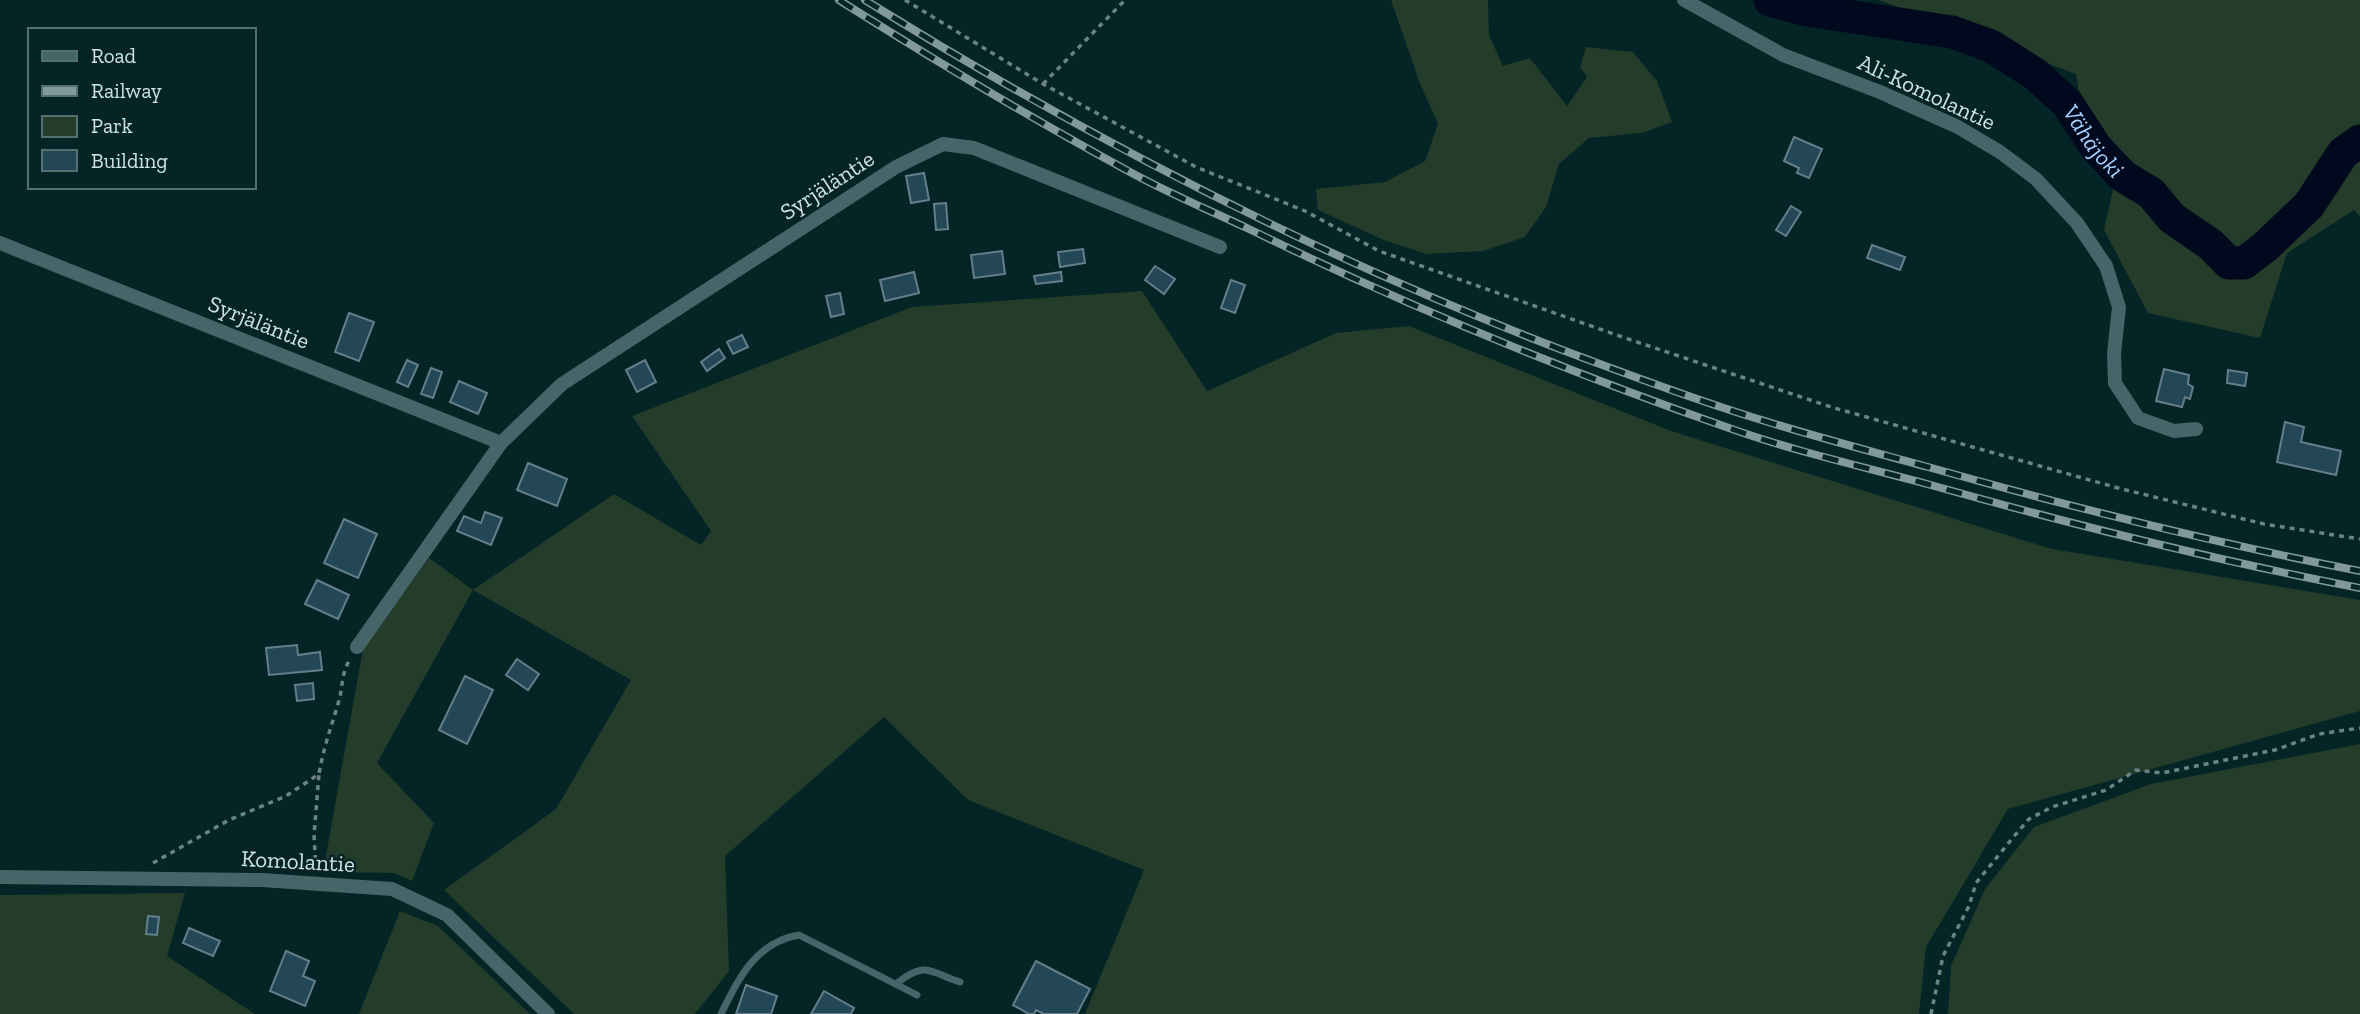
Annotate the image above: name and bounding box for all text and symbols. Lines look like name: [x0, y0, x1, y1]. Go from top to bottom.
legend: [28, 28, 256, 189]
text: Road: [91, 43, 137, 68]
street label: Ali-Komolantie: [1854, 48, 2000, 136]
text: Railway: [91, 78, 162, 103]
water label: Vähäjoki: [2057, 98, 2131, 183]
text: Park: [91, 113, 133, 138]
street label: Syrjäläntie: [775, 144, 879, 226]
text: Building: [91, 148, 168, 173]
street label: Syrjäläntie: [204, 289, 314, 355]
street label: Komolantie: [240, 844, 356, 878]

